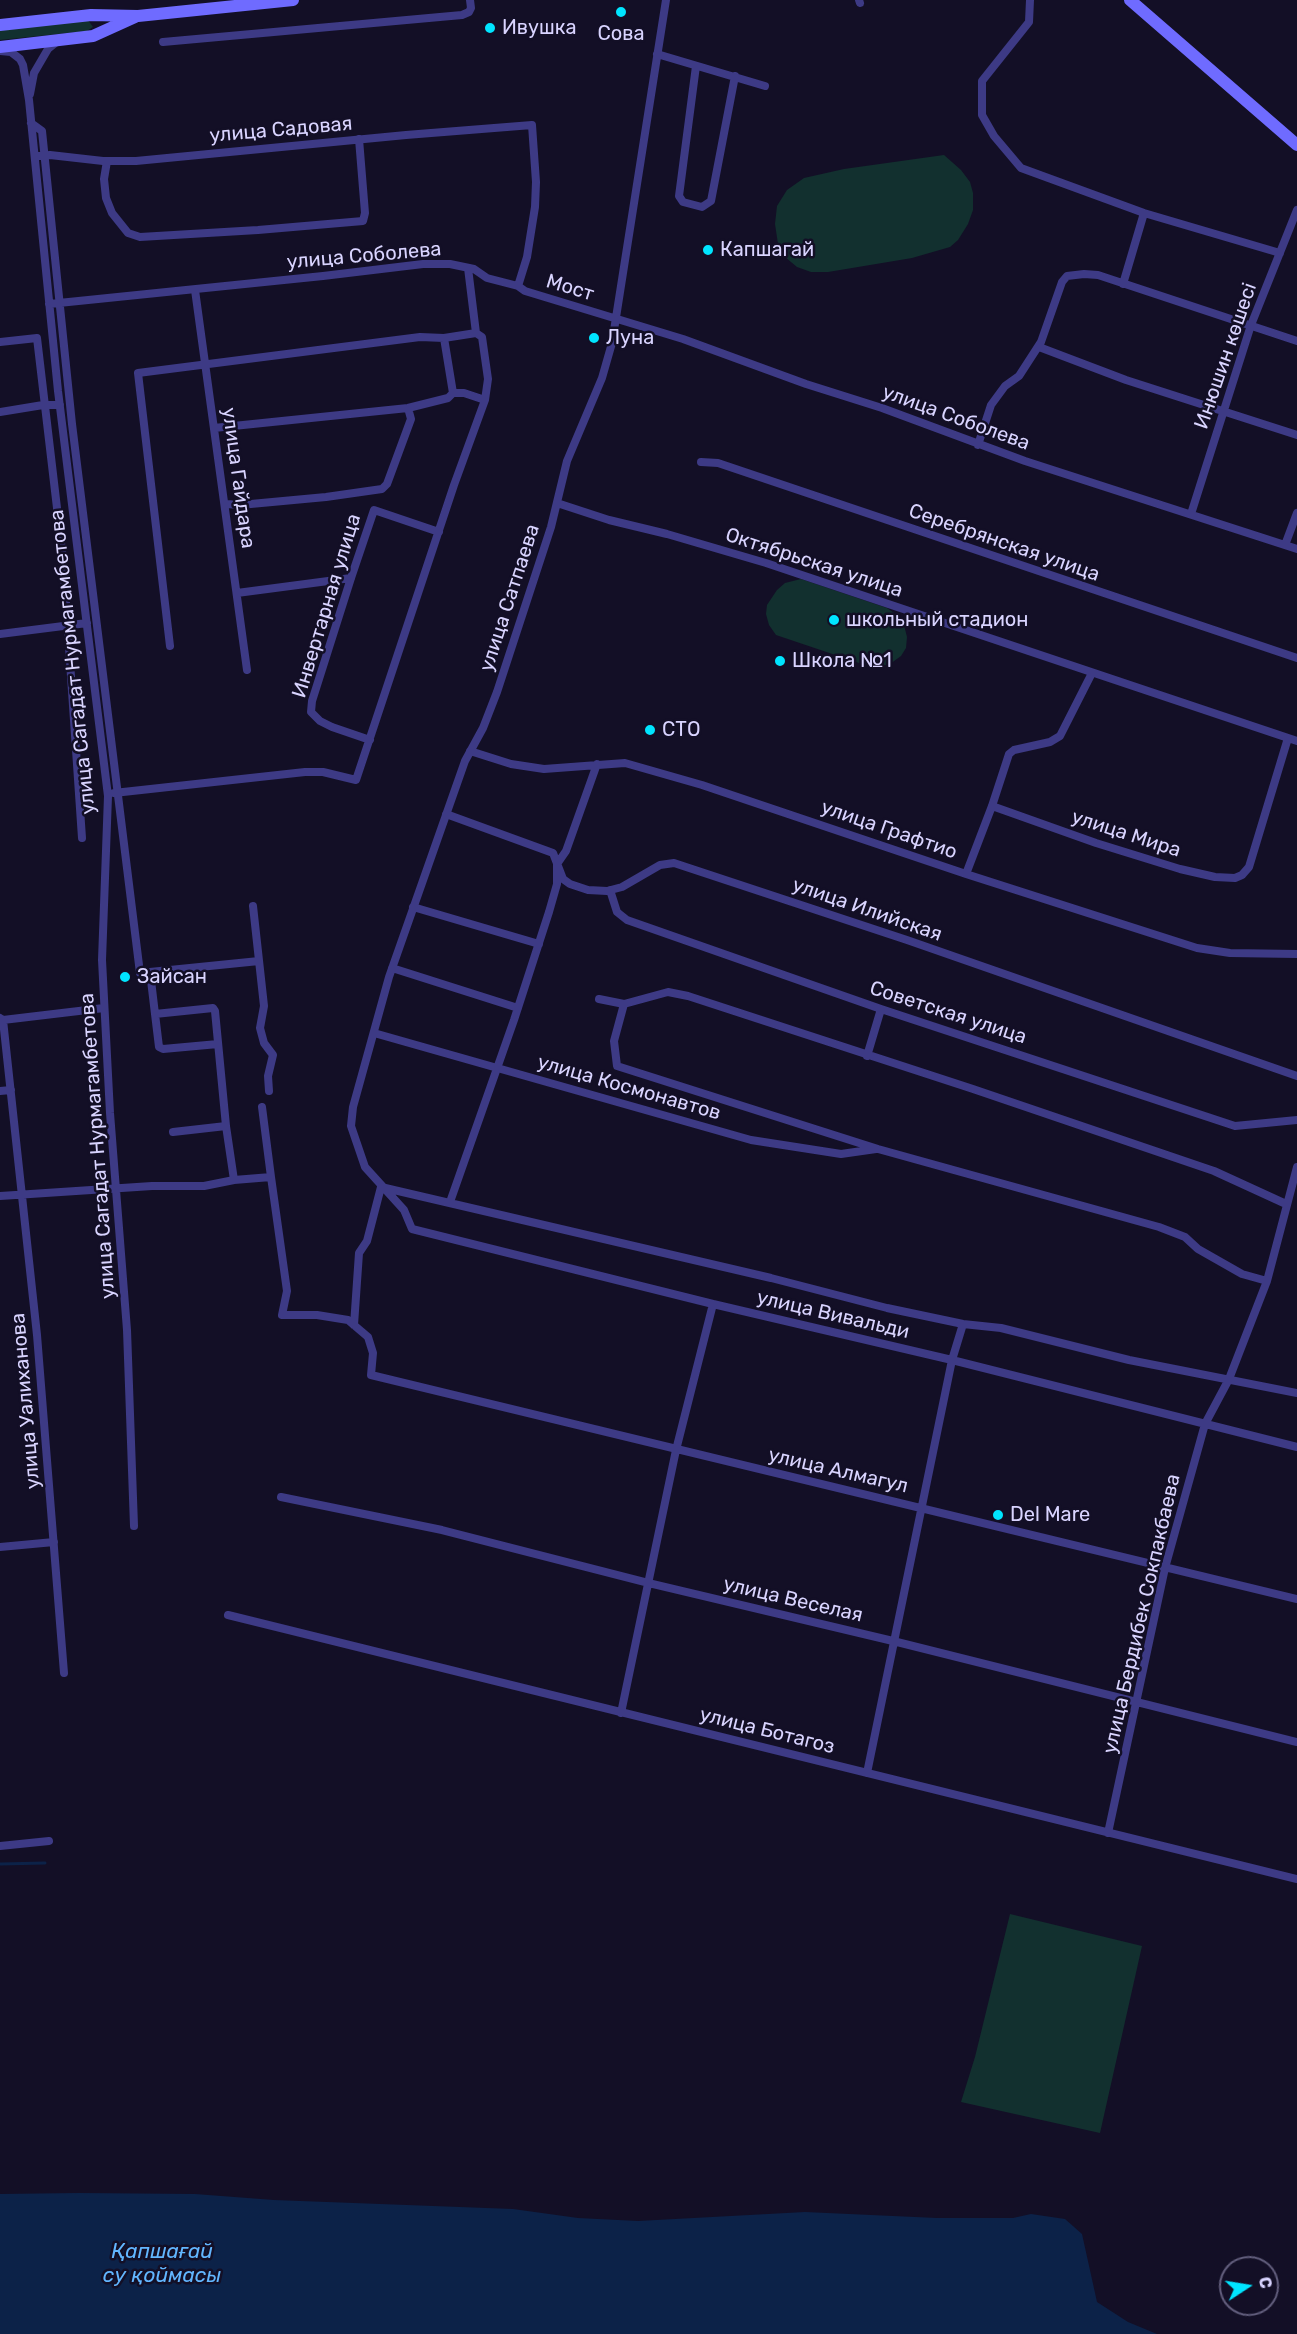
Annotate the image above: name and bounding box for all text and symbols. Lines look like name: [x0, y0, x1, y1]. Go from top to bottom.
marker: Сова: [614, 5, 628, 19]
place label: Ивушка: [502, 16, 577, 40]
marker: Ивушка: [483, 21, 497, 35]
place label: Сова: [597, 22, 645, 46]
street label: улица Садовая: [209, 112, 353, 148]
street label: улица Соболева: [286, 237, 442, 275]
place label: Капшагай: [720, 238, 814, 262]
marker: Капшагай: [701, 243, 715, 257]
street label: Мост: [543, 269, 597, 307]
street label: Инюшин көшесі: [1190, 280, 1262, 432]
place label: Луна: [606, 326, 654, 350]
marker: Луна: [587, 331, 601, 345]
street label: улица Соболева: [879, 380, 1033, 456]
street label: улица Гайдара: [216, 406, 260, 550]
street label: Серебрянская улица: [905, 499, 1103, 587]
street label: улица Сагадат Нурмагамбетова: [45, 508, 101, 816]
street label: Инвертарная улица: [288, 511, 366, 701]
street label: улица Сатпаева: [475, 521, 545, 675]
street label: Октябрьская улица: [722, 523, 906, 603]
place label: школьный стадион: [846, 608, 1028, 632]
marker: школьный стадион: [827, 613, 841, 627]
place label: Школа №1: [792, 649, 892, 673]
marker: Школа №1: [773, 654, 787, 668]
place label: СТО: [662, 718, 700, 742]
marker: СТО: [643, 723, 657, 737]
street label: улица Графтио: [818, 795, 960, 865]
street label: улица Мира: [1068, 805, 1184, 863]
street label: улица Илийская: [789, 873, 945, 947]
place label: Зайсан: [137, 965, 207, 989]
marker: Зайсан: [118, 970, 132, 984]
street label: Советская улица: [867, 976, 1029, 1050]
street label: улица Сагадат Нурмагамбетова: [75, 992, 121, 1300]
street label: улица Космонавтов: [535, 1050, 723, 1126]
street label: улица Вивальди: [754, 1286, 912, 1344]
street label: улица Уалиханова: [6, 1312, 46, 1490]
street label: улица Алмагул: [766, 1443, 910, 1499]
street label: улица Бердибек Сокпакбаева: [1098, 1472, 1186, 1756]
place label: Del Mare: [1010, 1503, 1090, 1527]
marker: Del Mare: [991, 1508, 1005, 1522]
street label: улица Веселая: [721, 1572, 865, 1628]
street label: улица Ботагоз: [697, 1703, 837, 1759]
water label: Қапшағай су қоймасы: [103, 2239, 221, 2289]
north arrow: [1219, 2256, 1279, 2316]
text: С: [1255, 2275, 1276, 2290]

